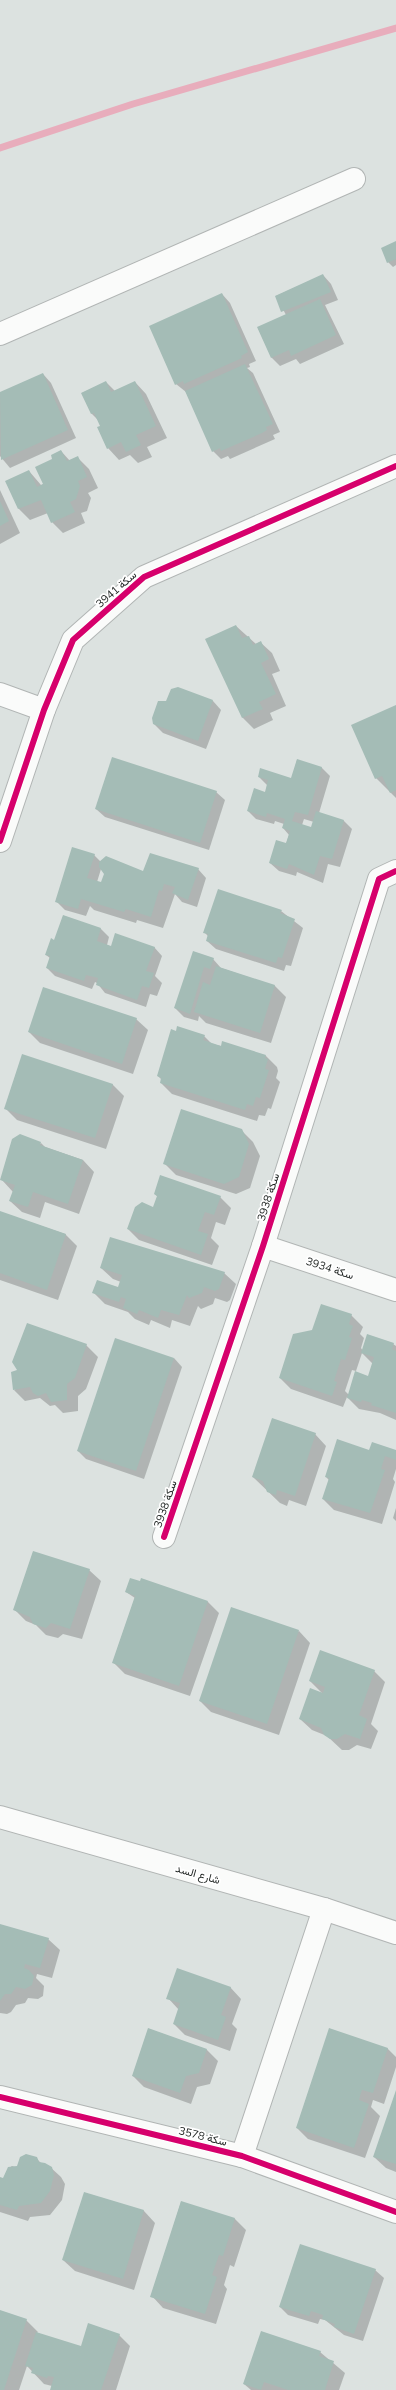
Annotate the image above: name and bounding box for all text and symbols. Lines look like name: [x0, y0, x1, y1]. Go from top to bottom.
street label: سكة 3941: [93, 567, 139, 610]
street label: سكة 3938: [254, 1171, 282, 1223]
street label: سكة 3934: [304, 1254, 356, 1282]
street label: سكة 3938: [150, 1478, 180, 1530]
street label: شارع السد: [174, 1861, 222, 1888]
street label: سكة 3578: [177, 2123, 229, 2149]

